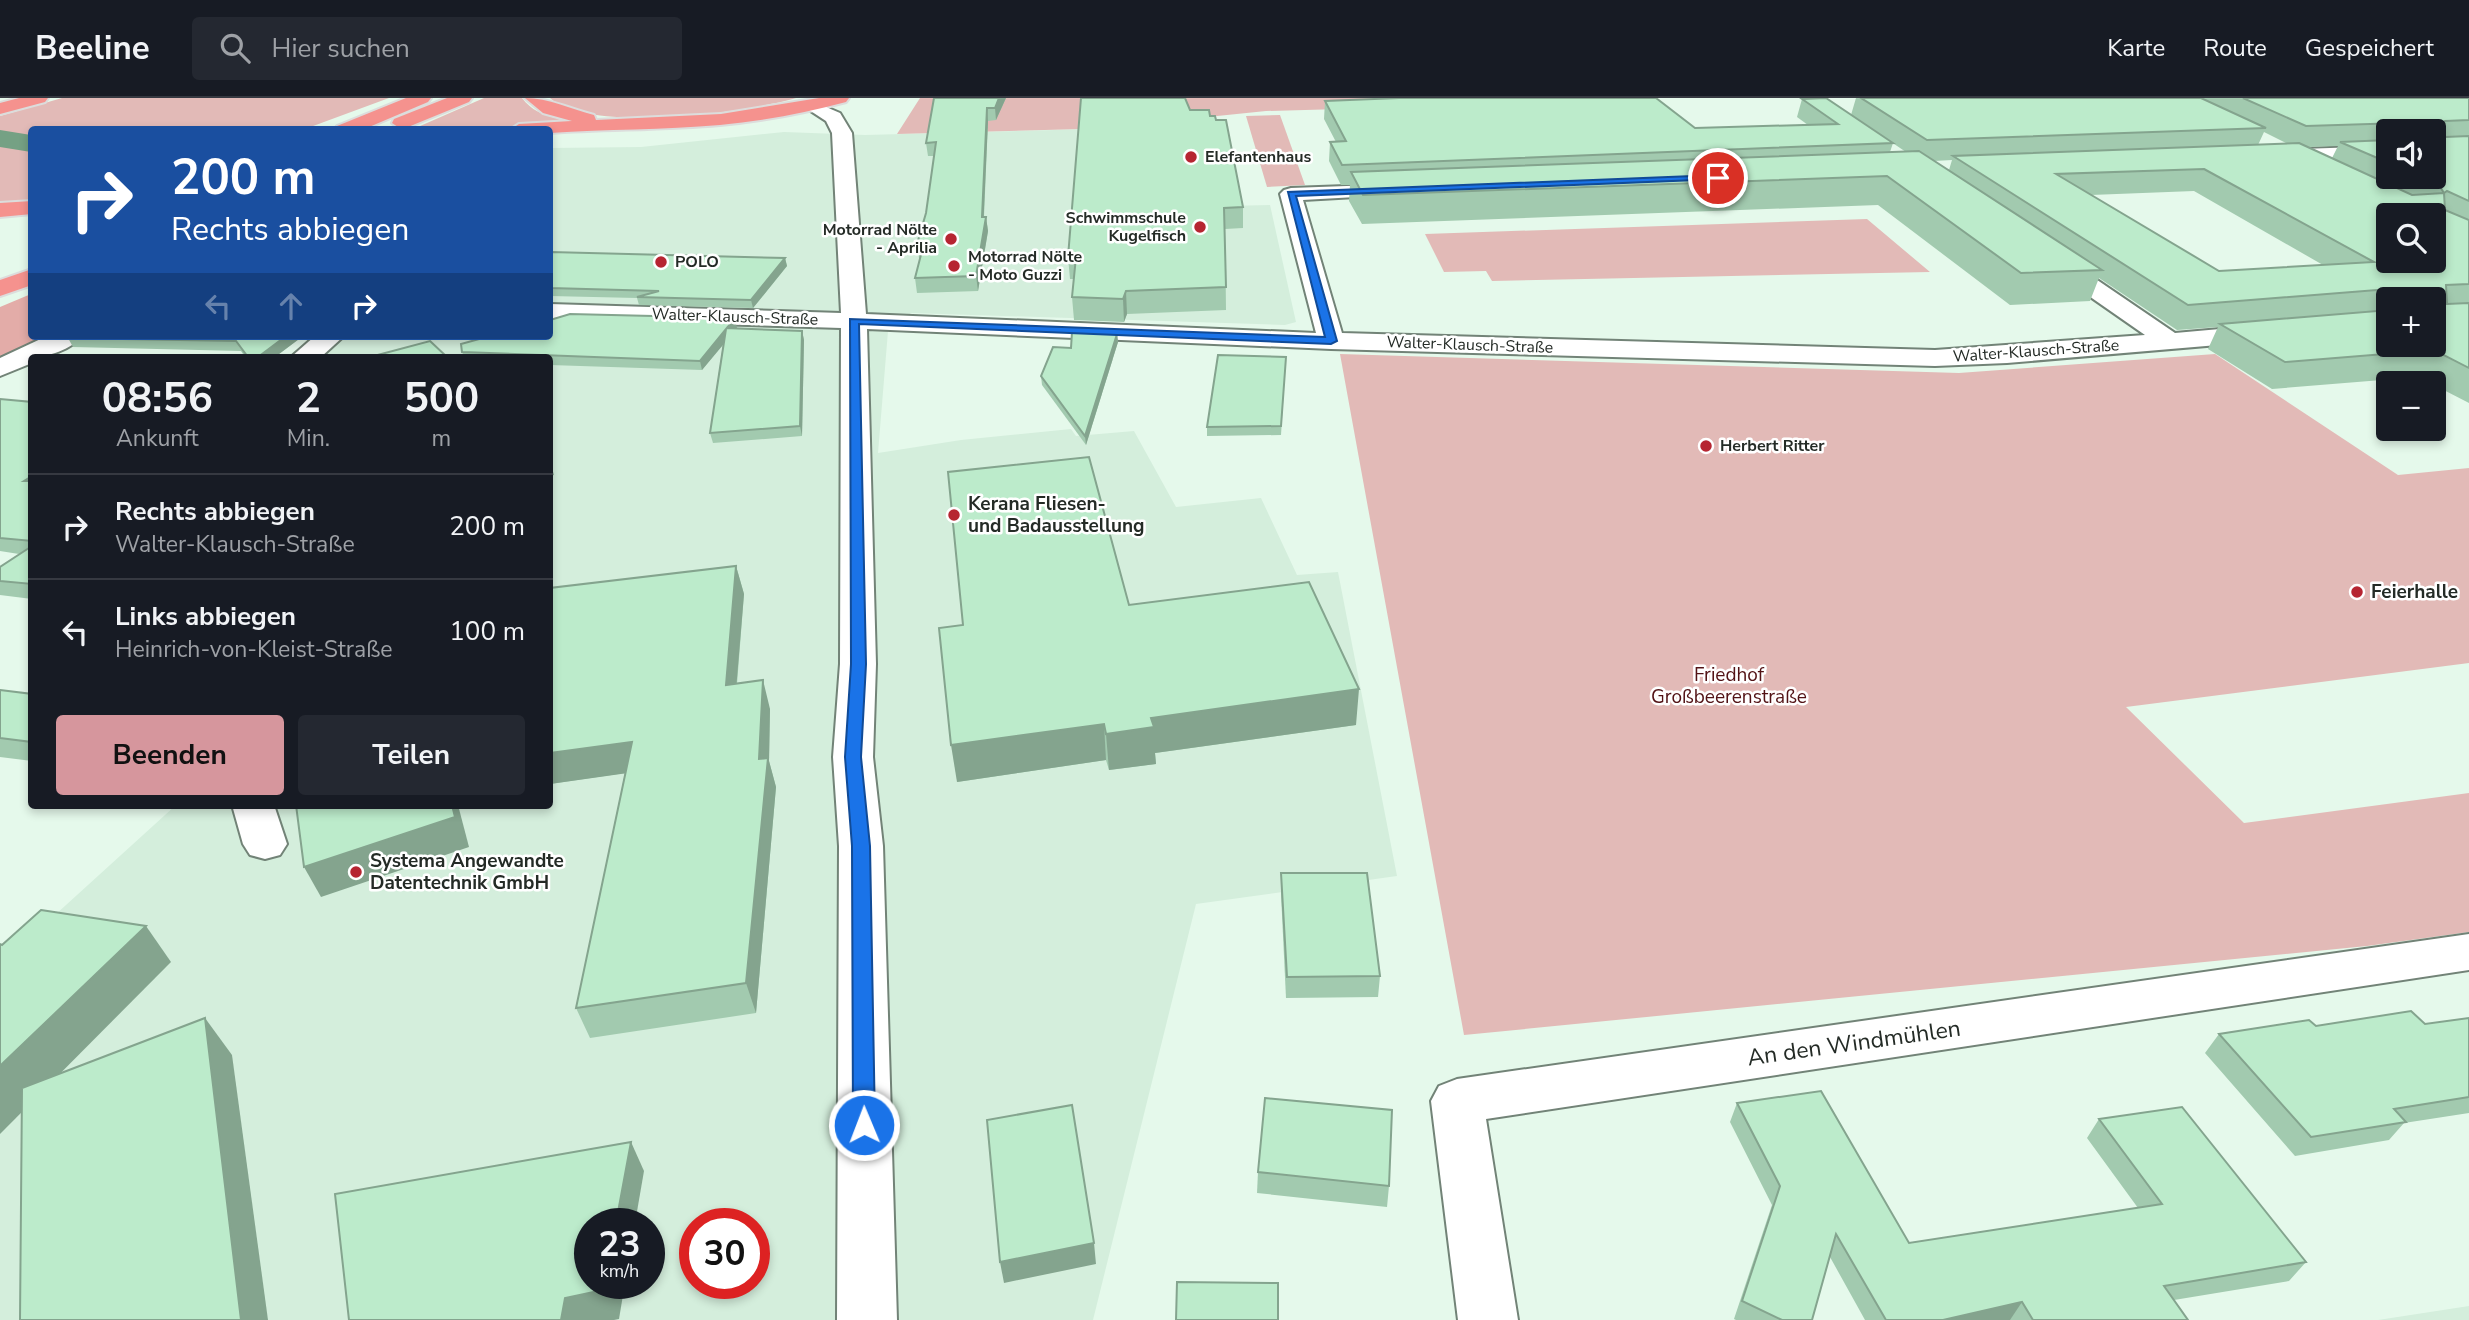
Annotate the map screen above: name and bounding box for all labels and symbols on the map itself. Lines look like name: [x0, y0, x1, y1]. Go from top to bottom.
place label: Elefantenhaus: [1205, 146, 1312, 168]
pin: [1688, 148, 1748, 208]
marker: Elefantenhaus: [1183, 149, 1199, 165]
place label: Schwimmschule Kugelfisch: [1066, 207, 1186, 247]
place label: Motorrad Nölte - Aprilia: [823, 219, 937, 259]
marker: Schwimmschule Kugelfisch: [1192, 219, 1208, 235]
marker: Motorrad Nölte - Aprilia: [943, 231, 959, 247]
place label: Motorrad Nölte - Moto Guzzi: [968, 246, 1083, 286]
place label: POLO: [675, 251, 719, 273]
marker: POLO: [653, 254, 669, 270]
marker: Motorrad Nölte - Moto Guzzi: [946, 258, 962, 274]
street label: Walter-Klausch-Straße: [651, 303, 819, 331]
street label: Walter-Klausch-Straße: [1386, 331, 1554, 359]
street label: Walter-Klausch-Straße: [1952, 334, 2120, 368]
place label: Herbert Ritter: [1720, 435, 1825, 457]
marker: Herbert Ritter: [1698, 438, 1714, 454]
place label: Kerana Fliesen- und Badausstellung: [968, 491, 1145, 539]
marker: Kerana Fliesen- und Badausstellung: [946, 507, 962, 523]
place label: Feierhalle: [2371, 579, 2458, 605]
marker: Feierhalle: [2349, 584, 2365, 600]
park label: Friedhof Großbeerenstraße: [1651, 662, 1807, 710]
place label: Systema Angewandte Datentechnik GmbH: [370, 848, 564, 896]
marker: Systema Angewandte Datentechnik GmbH: [348, 864, 364, 880]
street label: An den Windmühlen: [1745, 1013, 1963, 1073]
position arrow: [827, 1088, 901, 1162]
speed limit sign: 30: [679, 1208, 770, 1299]

